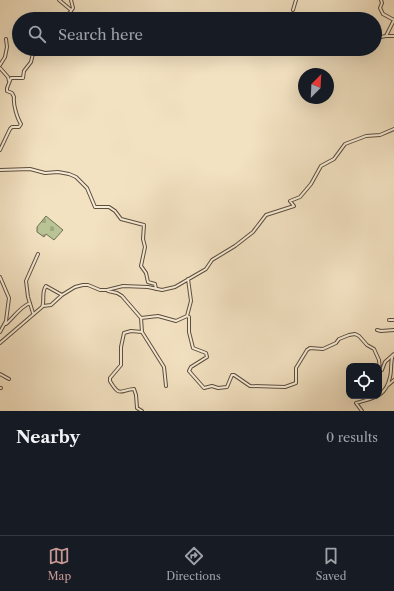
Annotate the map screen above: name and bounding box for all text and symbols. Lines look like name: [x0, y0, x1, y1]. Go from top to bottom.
search box: [12, 12, 382, 56]
icon: search: [26, 23, 48, 45]
text: Search here: [58, 25, 143, 44]
north arrow: [298, 68, 334, 104]
map controls: [346, 363, 382, 399]
button: locate: [346, 363, 382, 399]
text: Nearby: [16, 427, 80, 447]
text: 0 results: [326, 429, 378, 445]
tab: Map: [48, 545, 71, 583]
tab: Directions: [166, 545, 221, 583]
tab: Saved: [316, 545, 346, 583]

